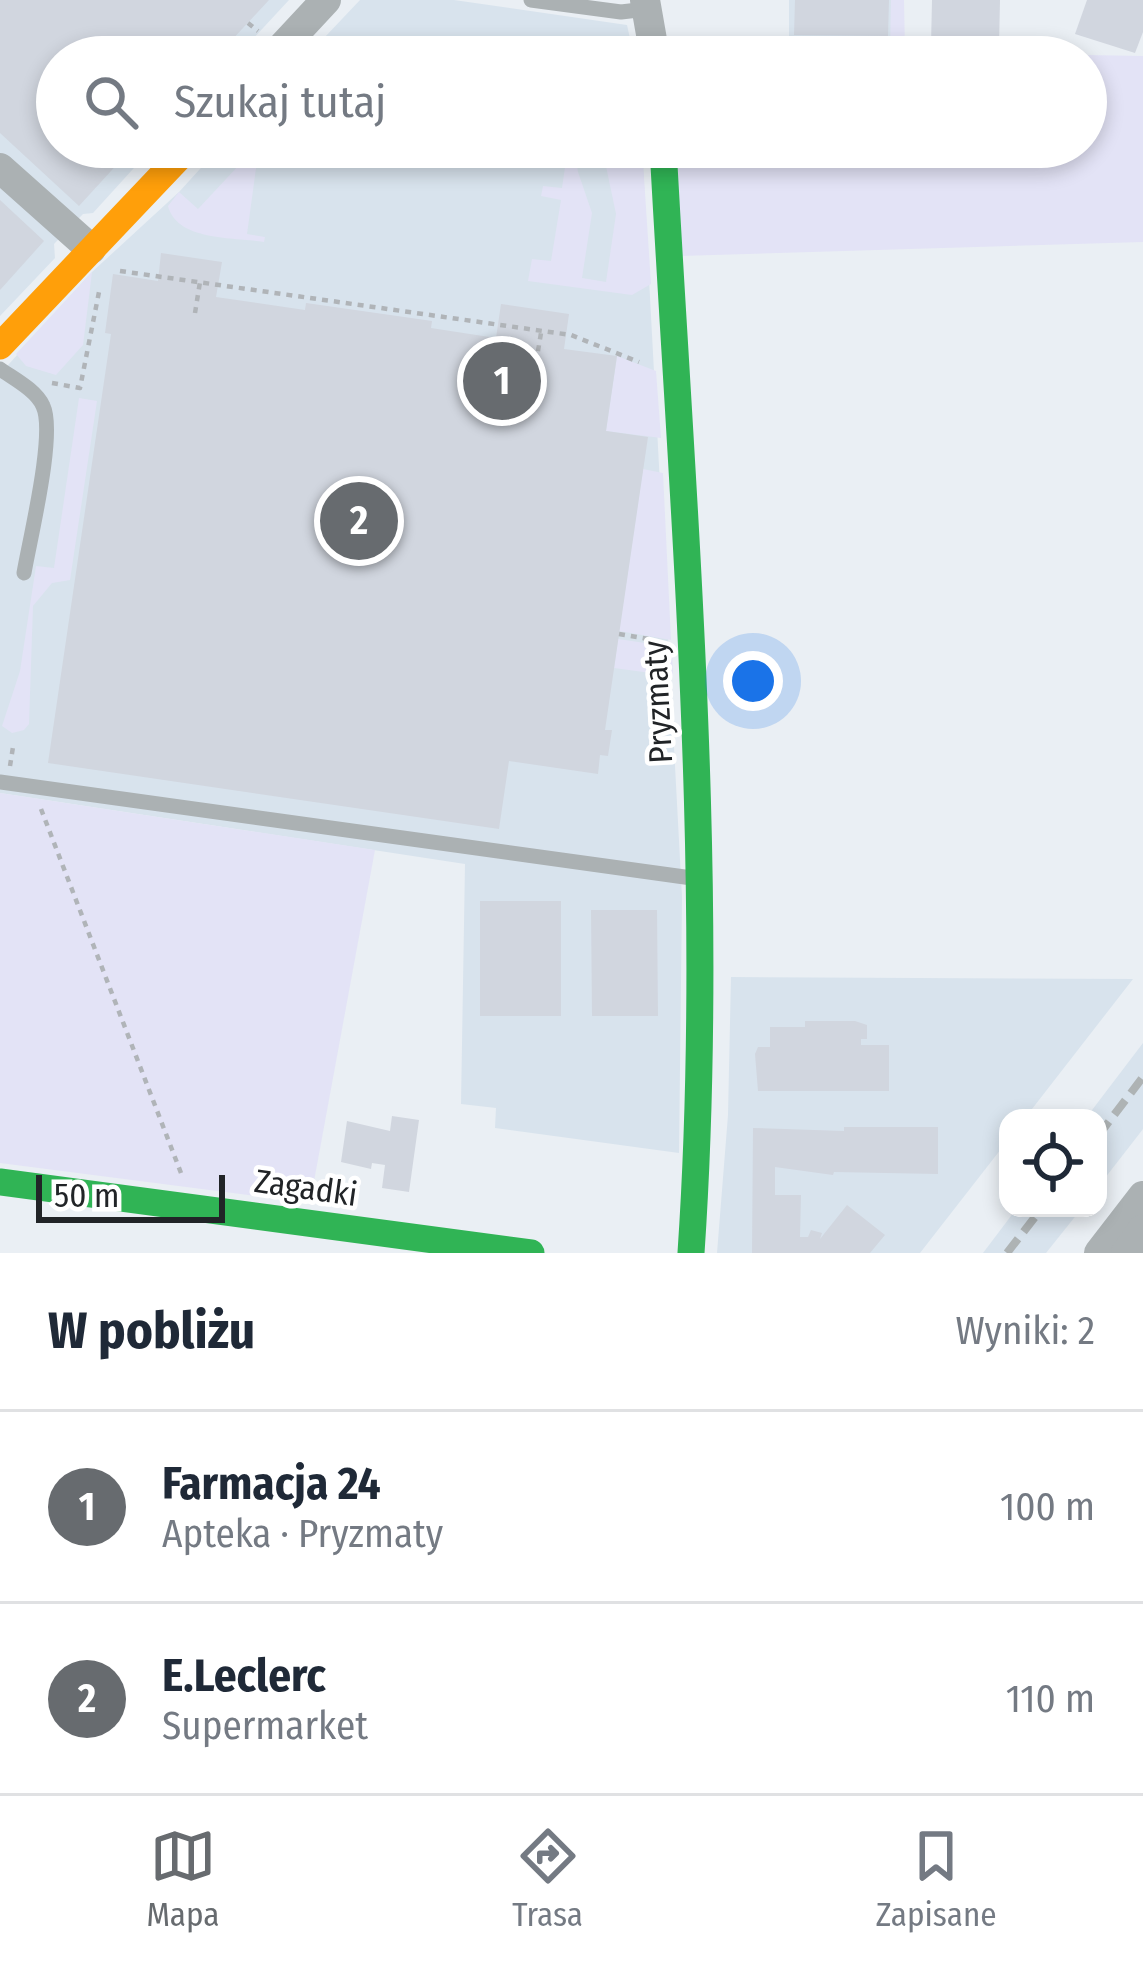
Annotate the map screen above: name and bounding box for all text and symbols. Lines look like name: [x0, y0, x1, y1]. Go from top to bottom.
search box: [36, 36, 1107, 168]
icon: search: [78, 69, 144, 135]
text: Szukaj tutaj: [174, 75, 386, 129]
pin: 1: [463, 336, 541, 426]
pin: 2: [320, 476, 398, 566]
street label: Pryzmaty: [635, 639, 681, 764]
your location: [723, 651, 783, 711]
map controls: [999, 1109, 1107, 1217]
button: locate: [999, 1109, 1107, 1217]
street label: Zagadki: [252, 1161, 360, 1215]
scale bar: [36, 1169, 225, 1222]
text: 50 m: [54, 1176, 119, 1216]
text: W pobliżu: [48, 1300, 255, 1362]
text: Wyniki: 2: [955, 1308, 1095, 1354]
text: Farmacja 24: [162, 1457, 381, 1511]
text: 1: [79, 1484, 95, 1530]
text: 100 m: [1000, 1484, 1095, 1530]
text: Apteka · Pryzmaty: [162, 1511, 443, 1557]
text: E.Leclerc: [162, 1649, 326, 1703]
text: 2: [78, 1676, 96, 1722]
text: 110 m: [1006, 1676, 1095, 1722]
text: Supermarket: [162, 1703, 368, 1749]
tab: Mapa: [146, 1823, 219, 1935]
tab: Trasa: [512, 1823, 583, 1935]
tab: Zapisane: [876, 1823, 997, 1935]

